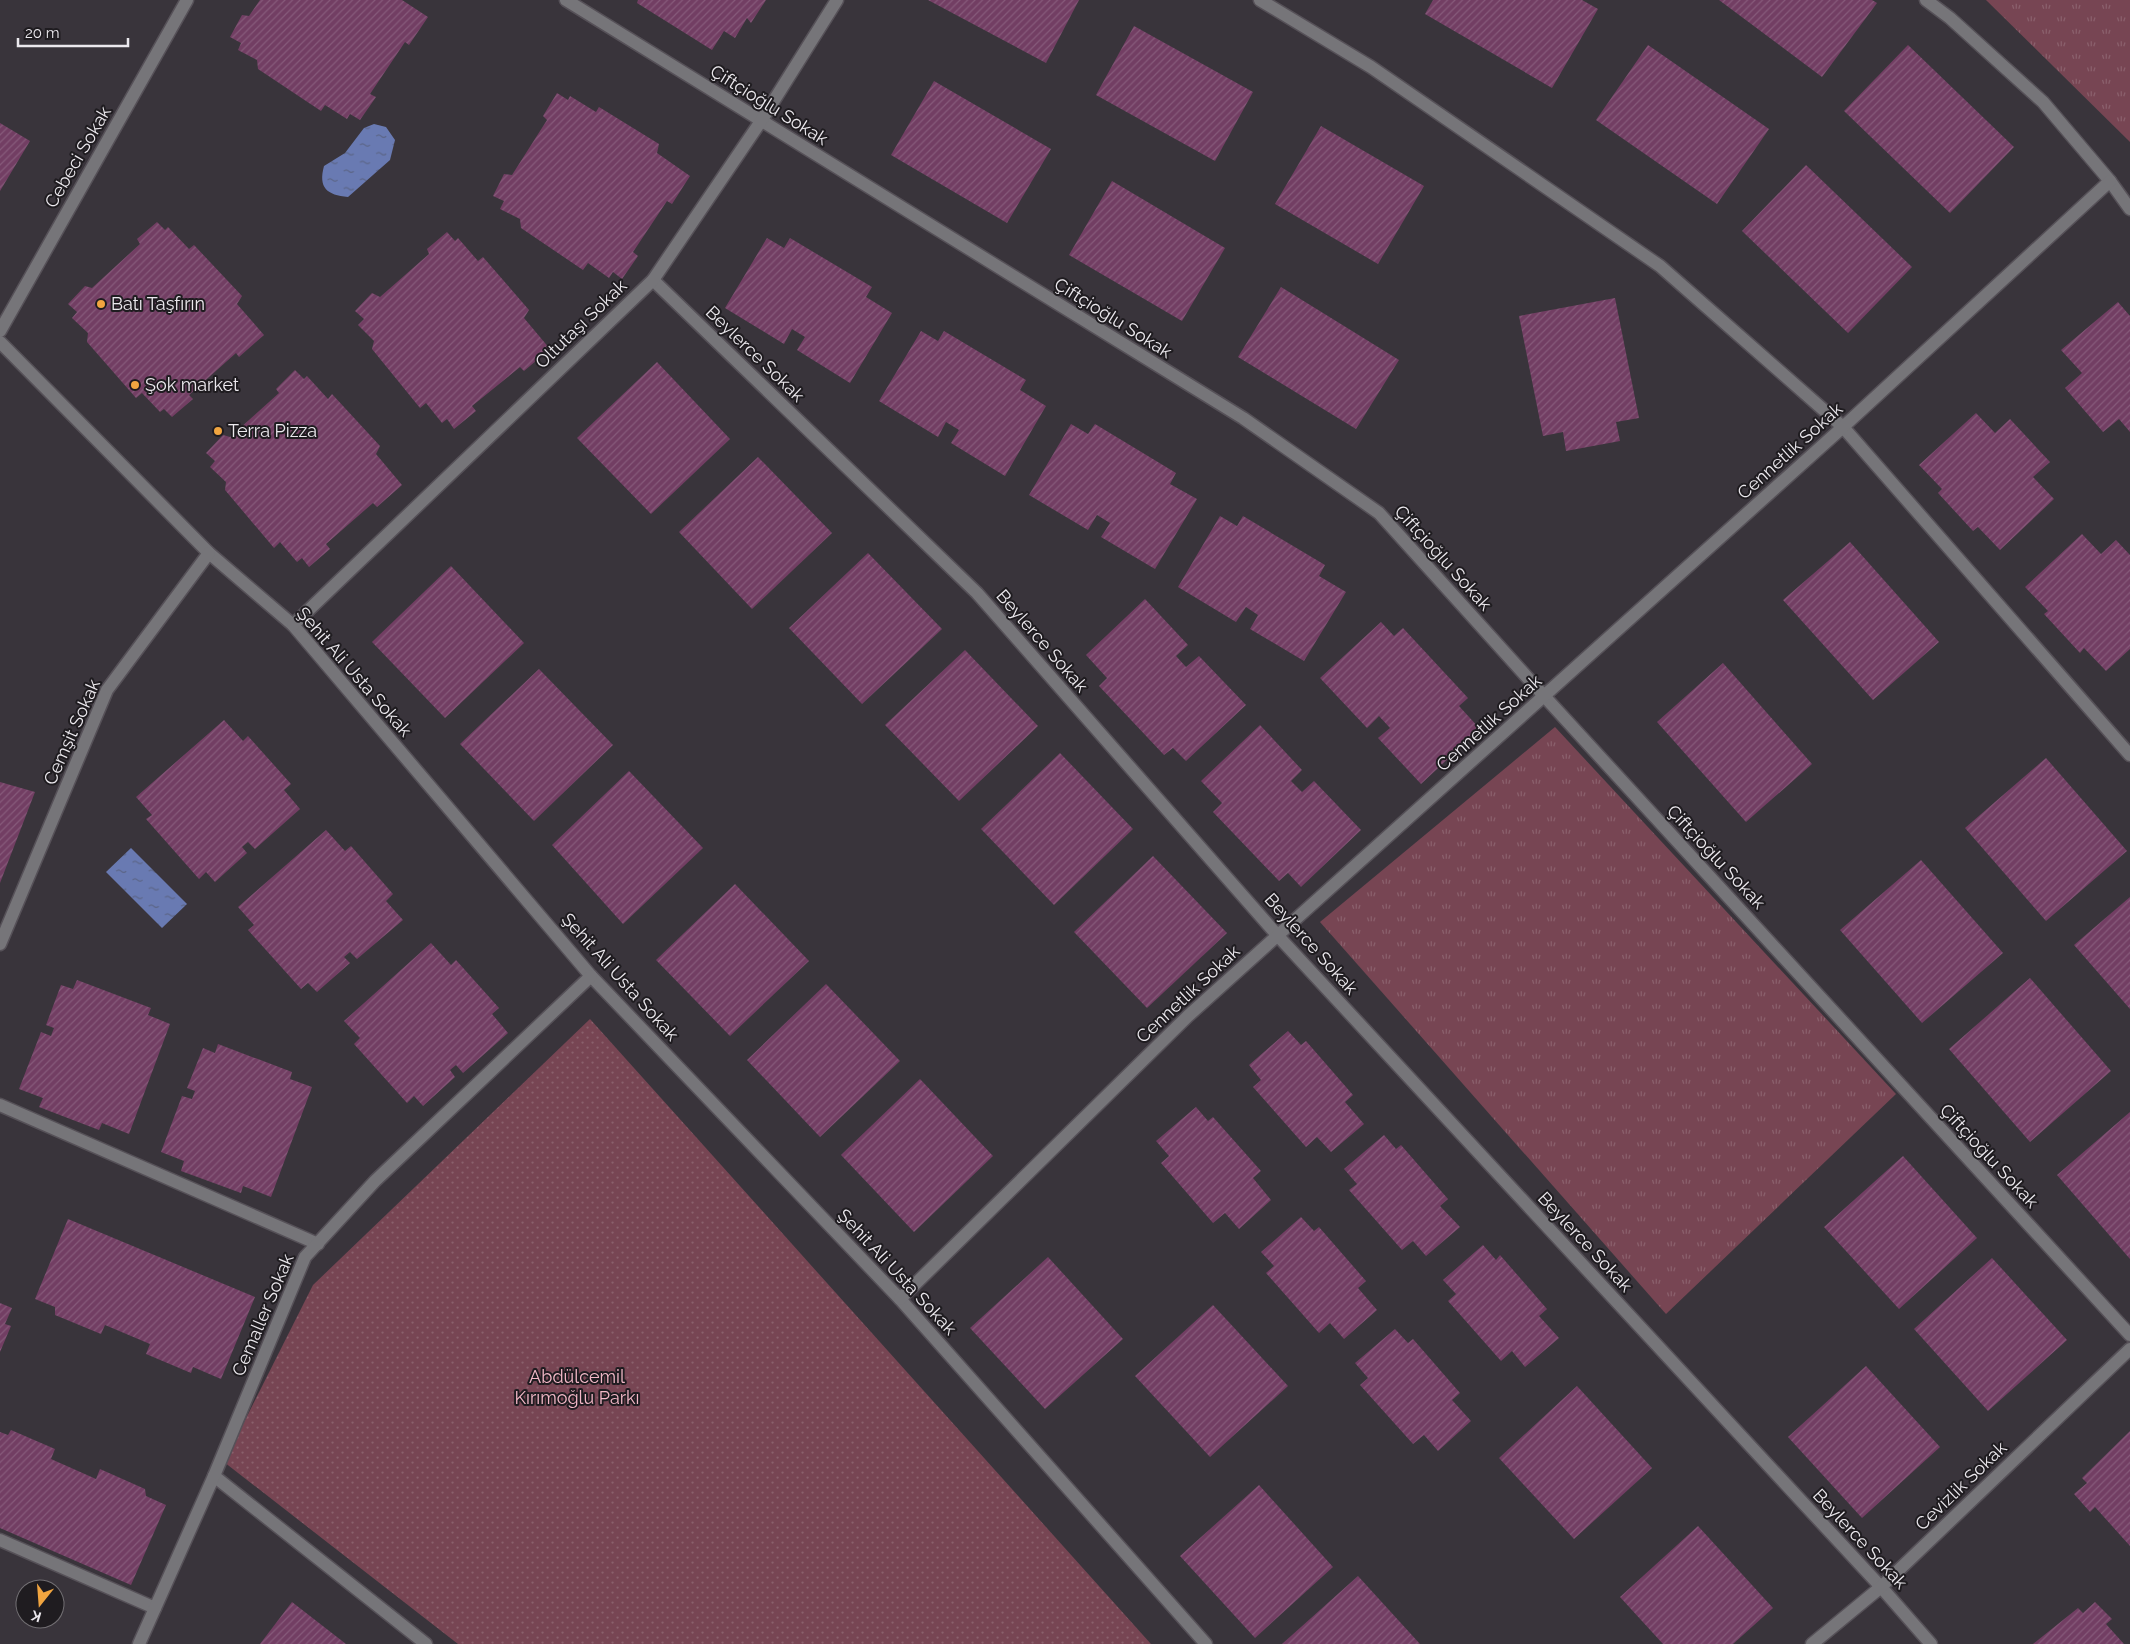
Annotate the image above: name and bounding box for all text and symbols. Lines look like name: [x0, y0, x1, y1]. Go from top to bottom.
scale bar: [18, 15, 128, 47]
text: 20 m: [25, 24, 60, 42]
street label: Çiftçioğlu Sokak: [707, 60, 832, 149]
street label: Cebeci Sokak: [40, 102, 115, 211]
street label: Çiftçioğlu Sokak: [1051, 273, 1176, 362]
street label: Oltutaşı Sokak: [531, 275, 631, 372]
place label: Batı Taşfırın: [111, 293, 205, 314]
marker: Batı Taşfırın: [95, 298, 107, 310]
street label: Beylerce Sokak: [702, 301, 809, 406]
place label: Şok market: [145, 374, 239, 395]
marker: Şok market: [129, 379, 141, 391]
street label: Cennetlik Sokak: [1733, 398, 1847, 503]
place label: Terra Pizza: [228, 420, 317, 441]
marker: Terra Pizza: [212, 425, 224, 437]
street label: Çiftçioğlu Sokak: [1391, 501, 1496, 615]
street label: Beylerce Sokak: [992, 585, 1093, 697]
street label: Şehit Ali Usta Sokak: [292, 603, 417, 741]
street label: Cennetlik Sokak: [1432, 670, 1546, 775]
street label: Cemşit Sokak: [39, 675, 104, 788]
street label: Çiftçioğlu Sokak: [1663, 800, 1770, 913]
street label: Beylerce Sokak: [1260, 889, 1363, 999]
street label: Şehit Ali Usta Sokak: [558, 909, 684, 1045]
street label: Cennetlik Sokak: [1132, 940, 1244, 1047]
street label: Çiftçioğlu Sokak: [1936, 1099, 2043, 1212]
street label: Beylerce Sokak: [1534, 1187, 1637, 1296]
street label: Şehit Ali Usta Sokak: [834, 1204, 961, 1339]
street label: Cemaller Sokak: [227, 1250, 298, 1379]
park label: Abdülcemil Kırımoğlu Parkı: [515, 1366, 639, 1408]
street label: Cevizlik Sokak: [1911, 1437, 2011, 1534]
street label: Beylerce Sokak: [1809, 1484, 1912, 1593]
north arrow: [15, 1579, 65, 1629]
text: K: [29, 1607, 43, 1625]

